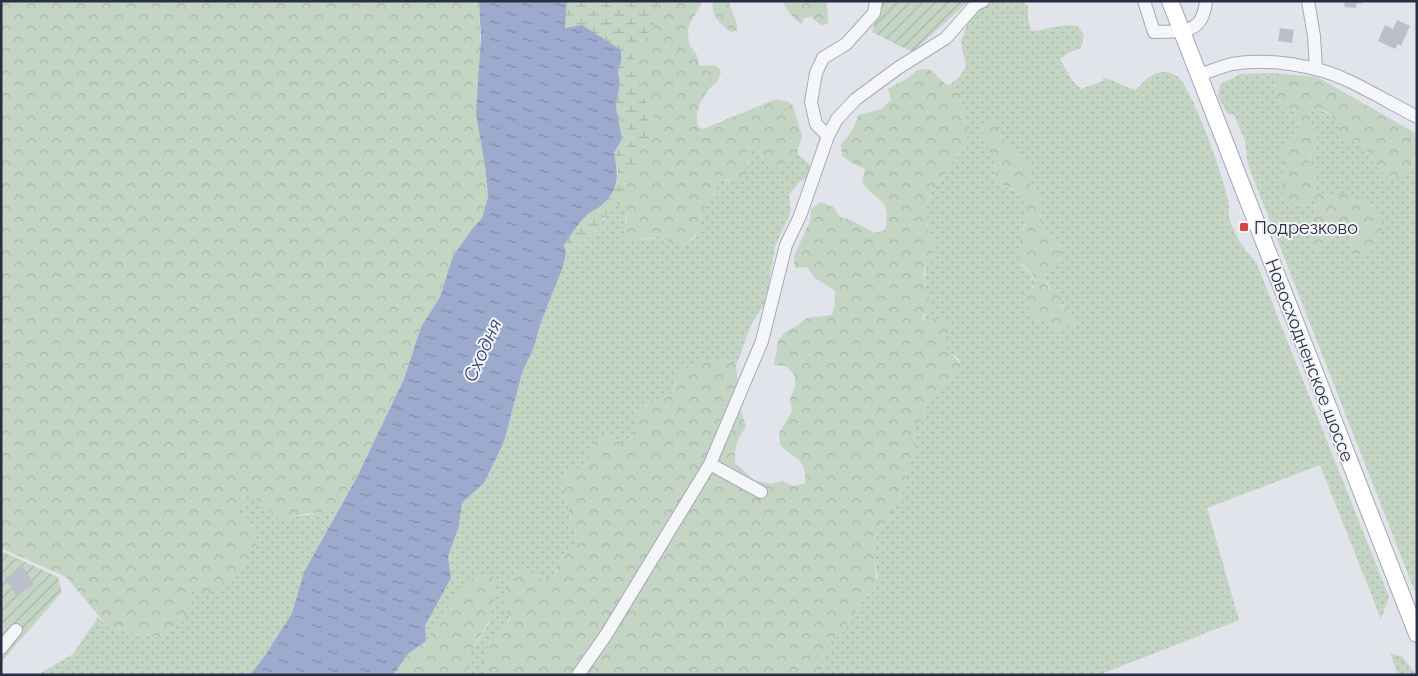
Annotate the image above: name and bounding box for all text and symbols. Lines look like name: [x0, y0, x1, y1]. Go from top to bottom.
place label: Подрезково: [1254, 217, 1358, 238]
marker: Подрезково: [1238, 221, 1250, 233]
street label: Новосходненское шоссе: [1262, 256, 1359, 465]
water label: Сходня: [458, 315, 506, 385]

